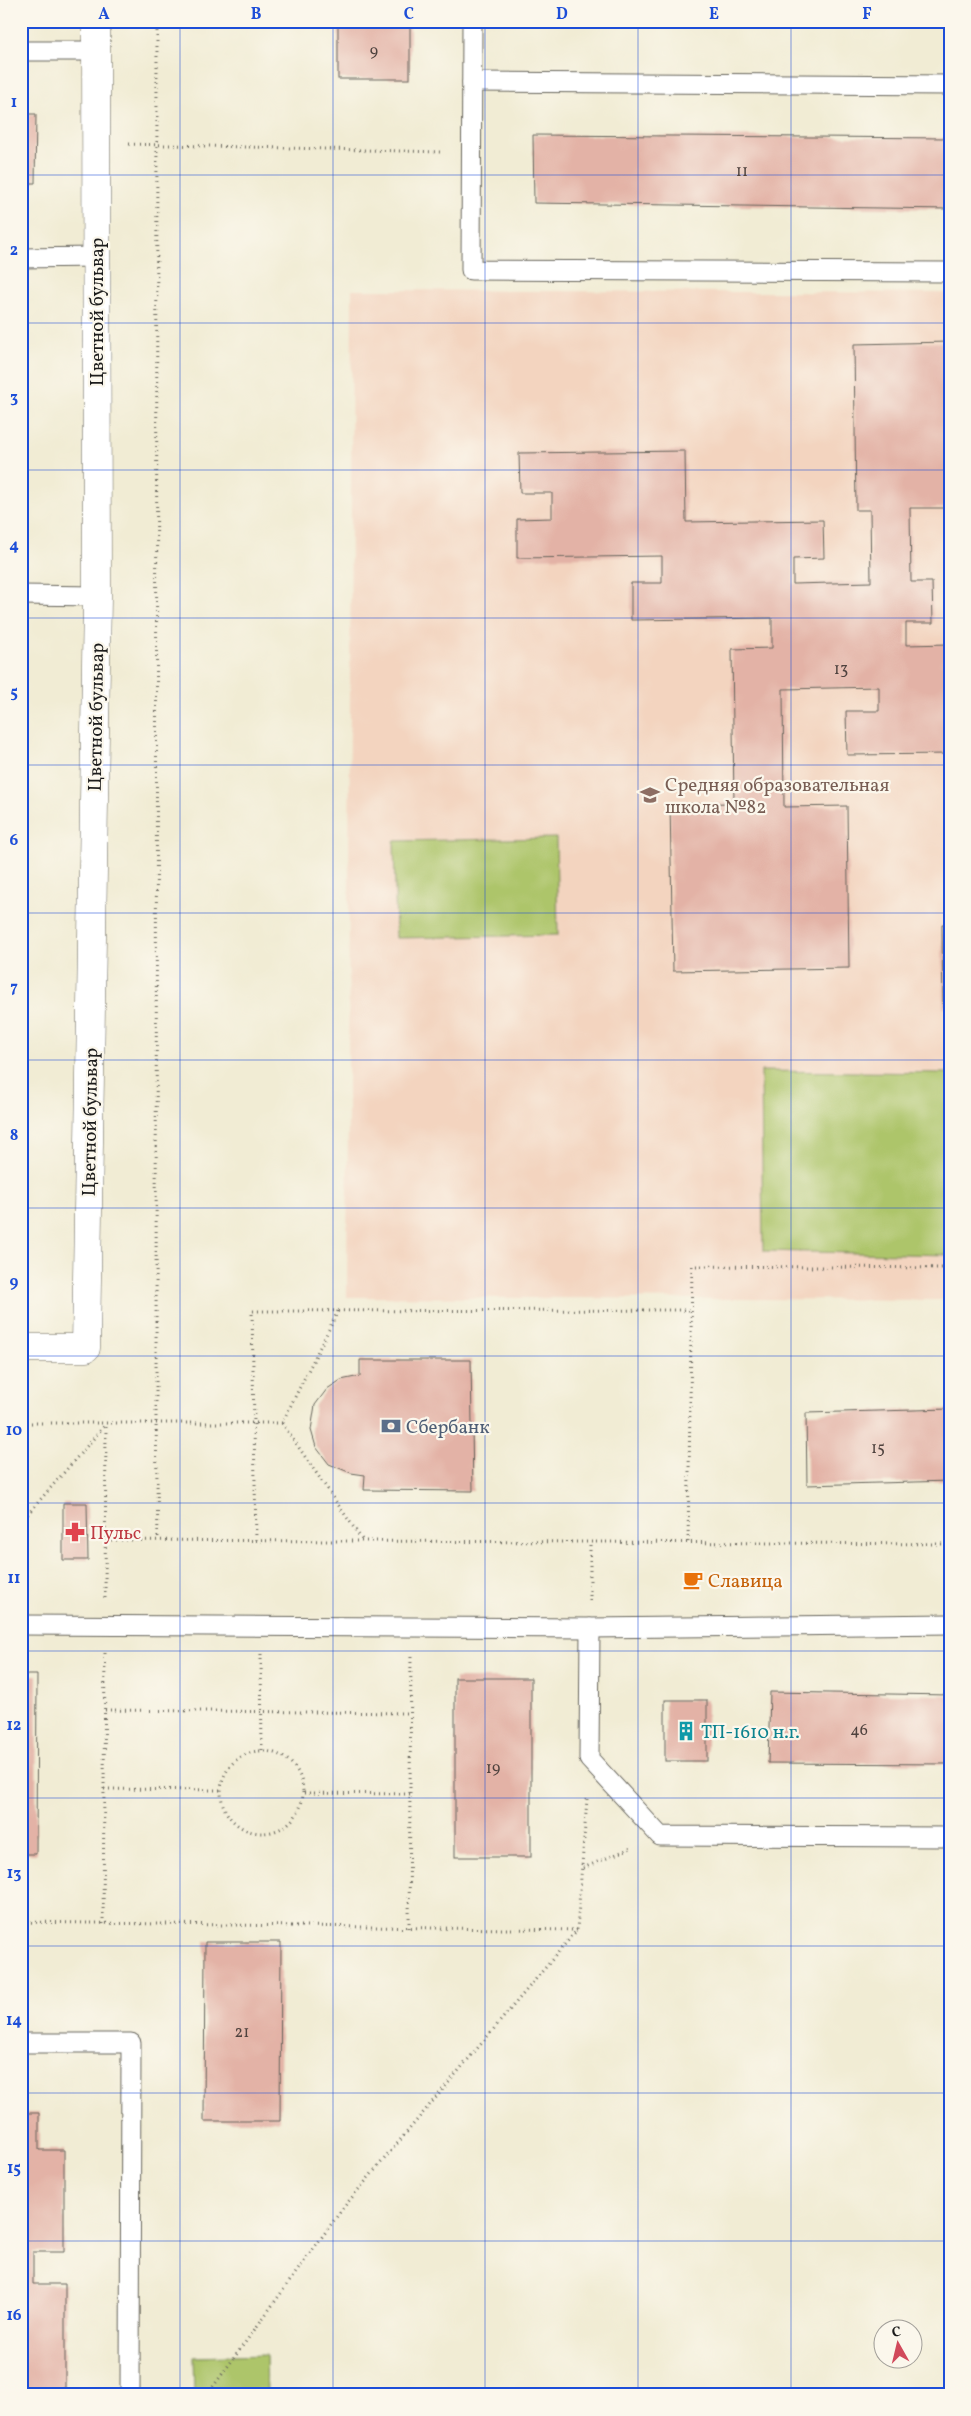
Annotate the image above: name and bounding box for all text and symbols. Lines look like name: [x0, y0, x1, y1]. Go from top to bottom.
text: A: [98, 4, 110, 26]
text: B: [251, 4, 262, 26]
text: C: [404, 4, 414, 26]
text: D: [556, 4, 568, 26]
text: E: [709, 4, 719, 26]
text: F: [862, 4, 872, 26]
house number: 9: [370, 41, 378, 63]
text: 1: [11, 92, 17, 114]
house number: 11: [736, 161, 748, 183]
street label: Цветной бульвар: [85, 238, 111, 386]
text: 2: [10, 240, 18, 262]
text: 3: [10, 387, 18, 409]
text: 4: [9, 535, 19, 557]
street label: Цветной бульвар: [83, 642, 111, 792]
house number: 13: [834, 659, 848, 681]
text: 5: [10, 682, 18, 704]
place label: Средняя образовательная школа №82: [665, 773, 889, 821]
school or university icon: Средняя образовательная школа №82: [639, 784, 661, 806]
text: 6: [10, 830, 19, 852]
text: 7: [10, 977, 18, 999]
street label: Цветной бульвар: [77, 1047, 105, 1197]
text: 8: [10, 1125, 18, 1147]
text: 9: [10, 1272, 19, 1294]
bank icon: Сбербанк: [380, 1415, 402, 1437]
place label: Сбербанк: [406, 1415, 490, 1441]
text: 10: [6, 1420, 22, 1442]
house number: 15: [871, 1438, 885, 1460]
pharmacy icon: Пульс: [64, 1521, 86, 1543]
place label: Пульс: [90, 1521, 141, 1547]
text: 11: [8, 1568, 20, 1590]
cafe icon: Славица: [682, 1569, 704, 1591]
place label: Славица: [708, 1569, 783, 1595]
text: 12: [7, 1715, 21, 1737]
building icon: ТП-1610 н.г.: [675, 1720, 697, 1742]
place label: ТП-1610 н.г.: [701, 1720, 800, 1746]
house number: 46: [850, 1720, 868, 1742]
house number: 19: [486, 1758, 500, 1780]
text: 13: [7, 1863, 21, 1885]
text: 14: [6, 2010, 22, 2032]
house number: 21: [235, 2022, 249, 2044]
text: 15: [7, 2158, 21, 2180]
text: 16: [6, 2305, 22, 2327]
north arrow: [874, 2318, 924, 2368]
text: С: [891, 2323, 902, 2343]

